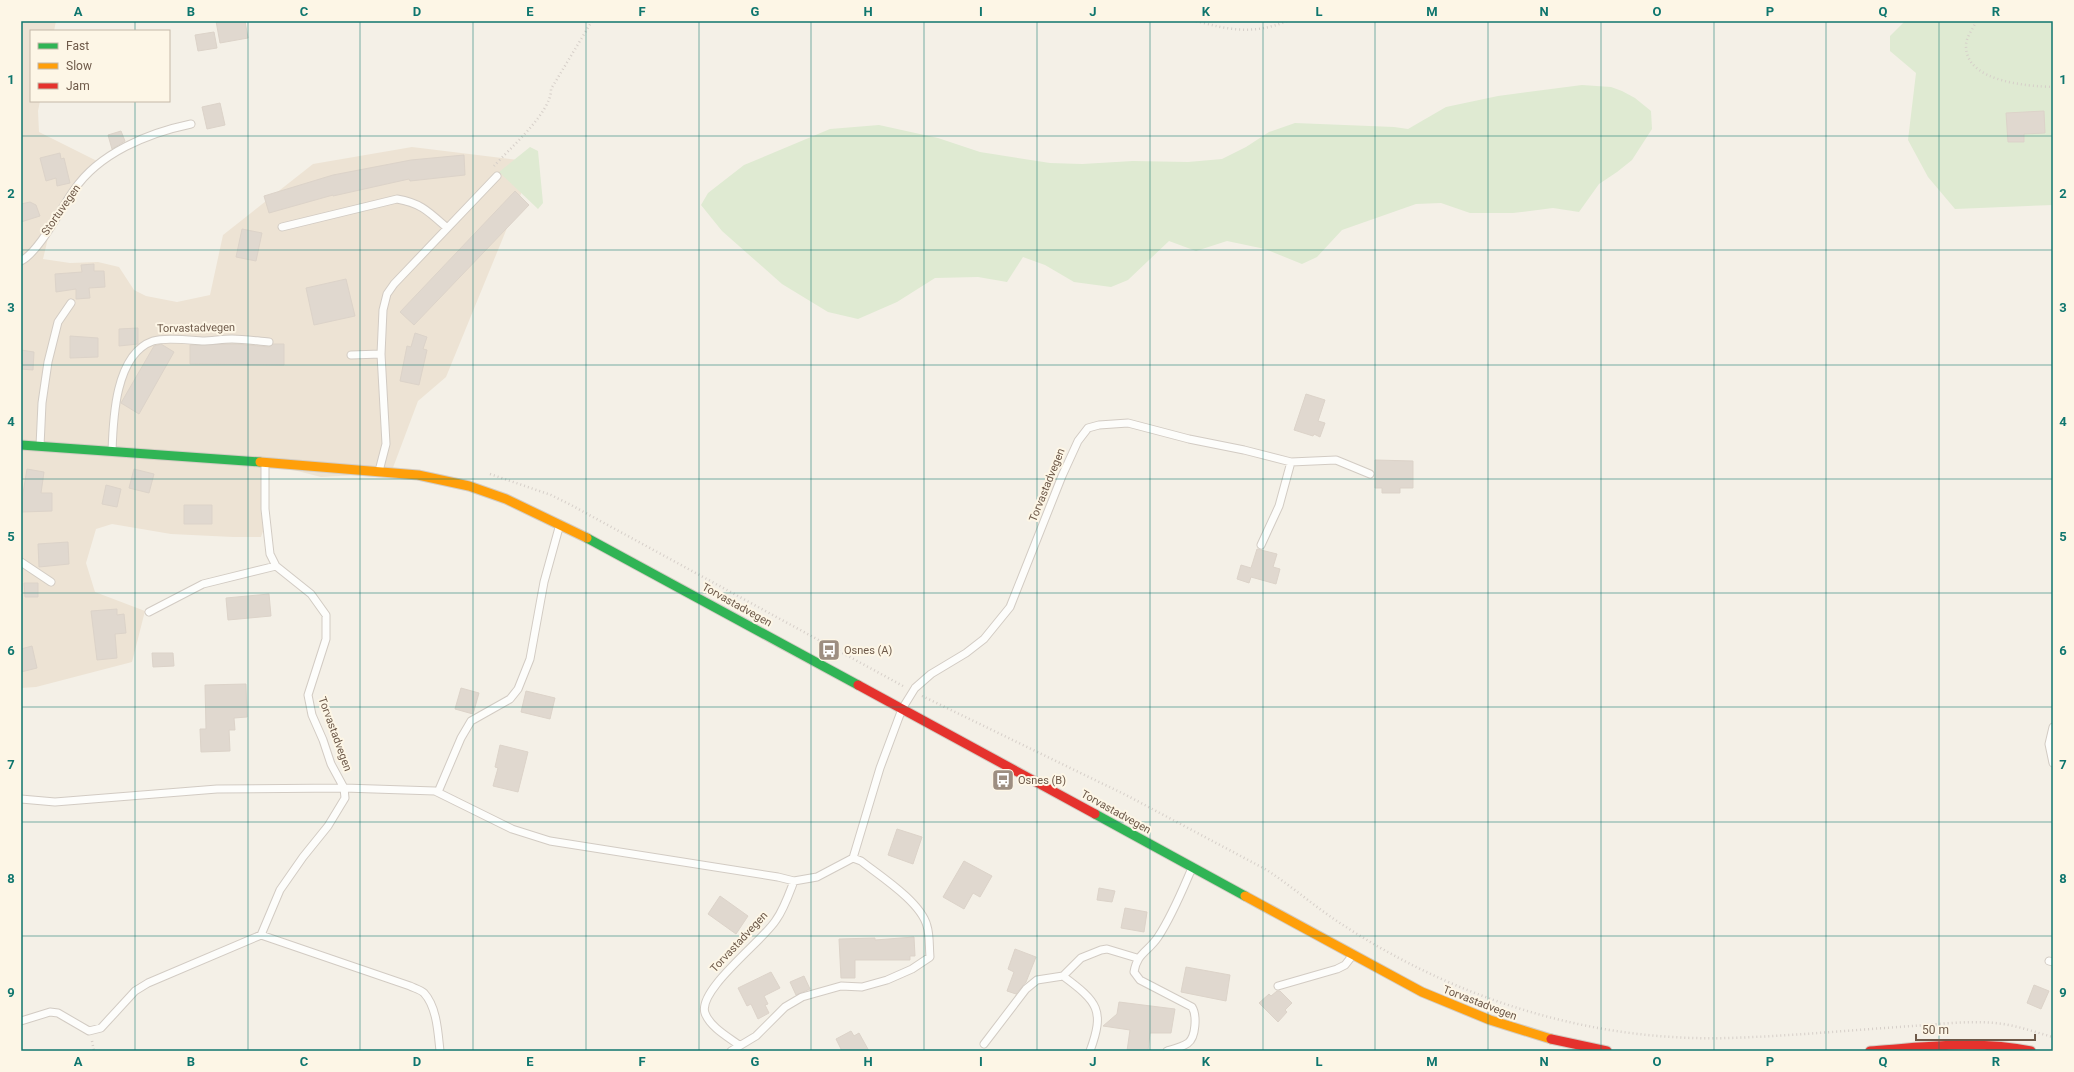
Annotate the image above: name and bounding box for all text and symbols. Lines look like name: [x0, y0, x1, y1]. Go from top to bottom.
text: A: [74, 4, 83, 19]
text: B: [187, 4, 195, 19]
text: C: [300, 4, 309, 19]
text: D: [413, 4, 421, 19]
text: E: [526, 4, 534, 19]
text: F: [638, 4, 646, 19]
text: G: [751, 4, 760, 19]
text: H: [863, 4, 873, 19]
text: I: [979, 4, 983, 19]
text: J: [1089, 4, 1097, 19]
text: K: [1202, 4, 1211, 19]
text: L: [1315, 4, 1323, 19]
text: M: [1426, 4, 1438, 19]
text: N: [1539, 4, 1549, 19]
text: O: [1653, 4, 1662, 19]
text: P: [1766, 4, 1774, 19]
text: Q: [1879, 4, 1888, 19]
text: R: [1992, 4, 2001, 19]
legend: [30, 30, 170, 102]
text: Fast: [66, 39, 89, 53]
text: Slow: [66, 59, 92, 73]
text: 1: [7, 72, 15, 87]
text: 1: [2059, 72, 2067, 87]
text: Jam: [66, 79, 90, 93]
street label: Stortuvegen: [39, 182, 83, 238]
text: 2: [7, 186, 15, 201]
text: 2: [2059, 186, 2067, 201]
text: 3: [7, 300, 15, 315]
text: 3: [2059, 300, 2067, 315]
street label: Torvastadvegen: [157, 321, 235, 335]
text: 4: [7, 414, 15, 429]
text: 4: [2059, 414, 2067, 429]
street label: Torvastadvegen: [1026, 446, 1068, 524]
text: 5: [7, 529, 15, 544]
text: 5: [2059, 529, 2067, 544]
street label: Torvastadvegen: [700, 580, 774, 630]
bus stop icon: Osnes (A): [816, 637, 842, 663]
text: 6: [7, 643, 15, 658]
text: 6: [2059, 643, 2067, 658]
place label: Osnes (A): [844, 644, 892, 657]
street label: Torvastadvegen: [316, 695, 354, 773]
text: 7: [7, 757, 15, 772]
text: 7: [2059, 757, 2067, 772]
bus stop icon: Osnes (B): [990, 767, 1016, 793]
place label: Osnes (B): [1018, 774, 1066, 787]
street label: Torvastadvegen: [1079, 787, 1153, 837]
text: 8: [7, 871, 15, 886]
text: 8: [2059, 871, 2067, 886]
street label: Torvastadvegen: [708, 909, 770, 975]
street label: Torvastadvegen: [1441, 983, 1519, 1023]
text: 9: [7, 985, 15, 1000]
text: 9: [2059, 985, 2067, 1000]
scale bar: [1916, 1016, 2035, 1042]
text: 50 m: [1922, 1023, 1949, 1037]
text: A: [74, 1054, 83, 1069]
text: B: [187, 1054, 195, 1069]
text: C: [300, 1054, 309, 1069]
text: D: [413, 1054, 421, 1069]
text: E: [526, 1054, 534, 1069]
text: F: [638, 1054, 646, 1069]
text: G: [751, 1054, 760, 1069]
text: H: [863, 1054, 873, 1069]
text: I: [979, 1054, 983, 1069]
text: J: [1089, 1054, 1097, 1069]
text: K: [1202, 1054, 1211, 1069]
text: L: [1315, 1054, 1323, 1069]
text: M: [1426, 1054, 1438, 1069]
text: N: [1539, 1054, 1549, 1069]
text: O: [1653, 1054, 1662, 1069]
text: P: [1766, 1054, 1774, 1069]
text: Q: [1879, 1054, 1888, 1069]
text: R: [1992, 1054, 2001, 1069]

